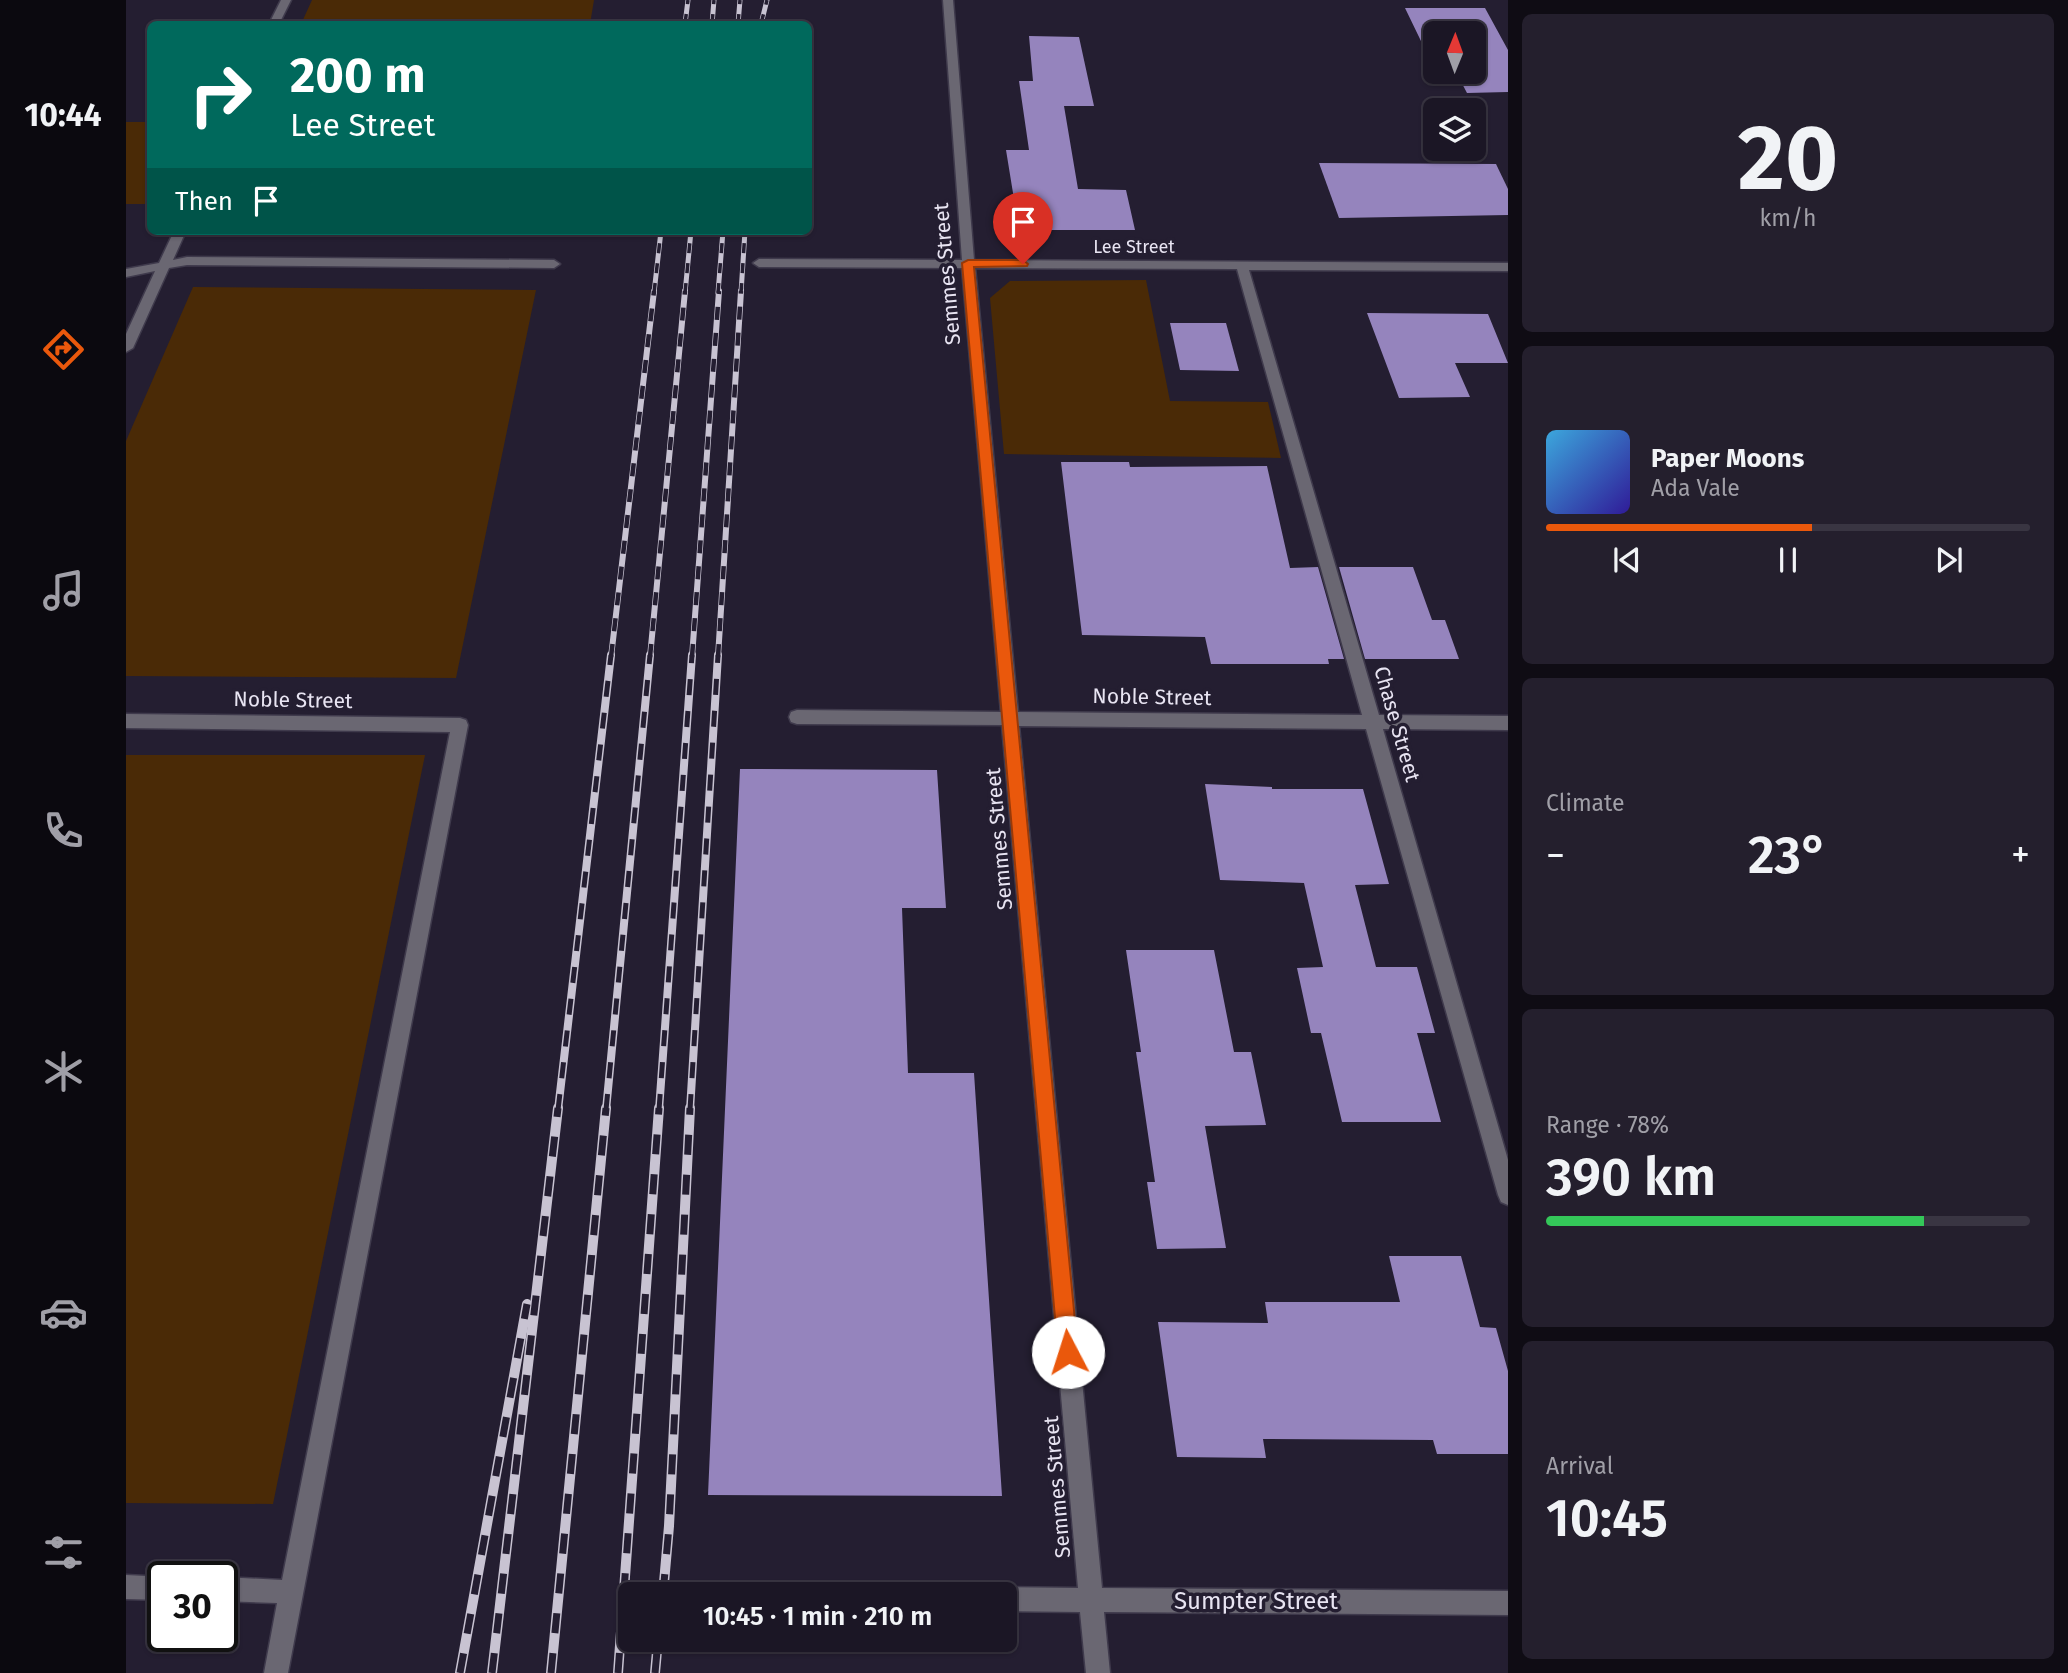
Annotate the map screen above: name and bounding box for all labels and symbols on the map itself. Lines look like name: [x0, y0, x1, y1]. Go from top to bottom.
north arrow: [1423, 21, 1486, 84]
pin: [993, 192, 1053, 264]
street label: Semmes Street: [928, 201, 966, 346]
street label: Lee Street: [1093, 236, 1175, 258]
street label: Chase Street: [1368, 663, 1426, 785]
street label: Noble Street: [1092, 683, 1212, 711]
street label: Noble Street: [233, 686, 353, 714]
street label: Semmes Street: [980, 766, 1018, 911]
position arrow: [1031, 1315, 1105, 1389]
street label: Semmes Street: [1038, 1414, 1076, 1559]
speed limit sign: 30: [147, 1561, 238, 1652]
street label: Sumpter Street: [1174, 1587, 1338, 1615]

